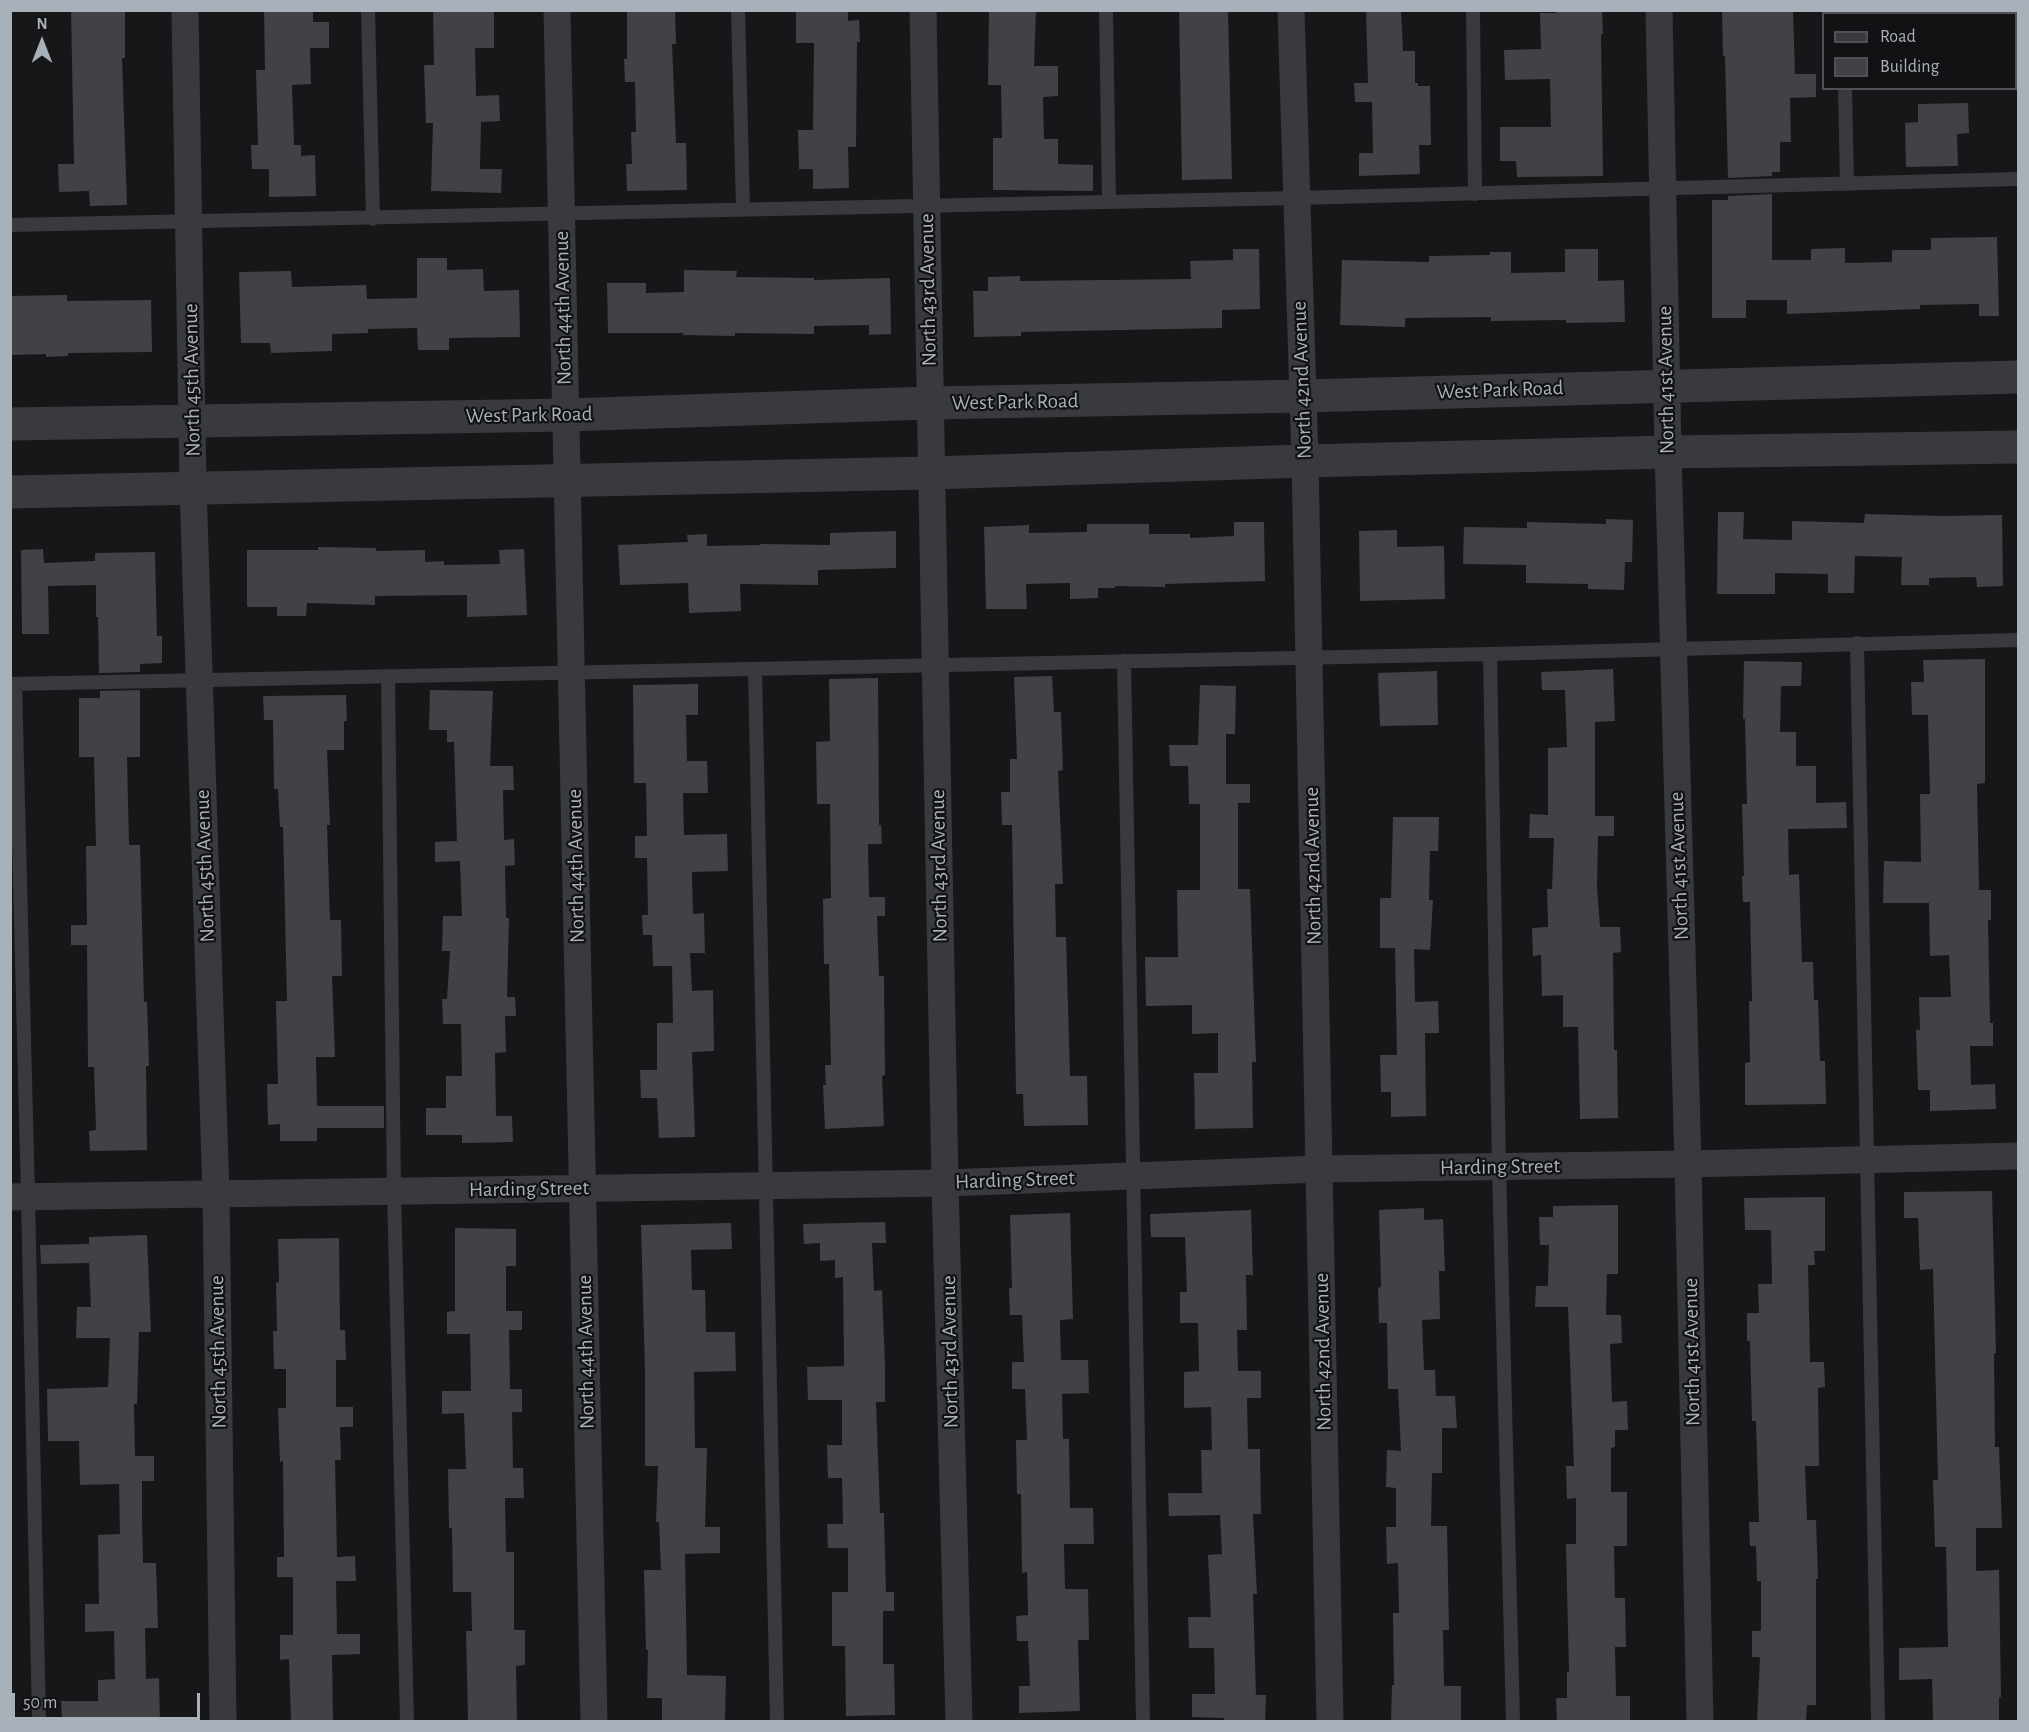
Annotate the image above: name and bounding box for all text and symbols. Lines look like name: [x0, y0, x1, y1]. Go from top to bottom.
north arrow: [12, 12, 72, 72]
legend: [1822, 12, 2017, 90]
text: N: [36, 16, 48, 32]
text: Road: [1880, 28, 1916, 46]
text: Building: [1880, 58, 1939, 76]
street label: North 43rd Avenue: [914, 213, 942, 367]
street label: North 44th Avenue: [549, 231, 577, 385]
street label: North 42nd Avenue: [1287, 301, 1317, 459]
street label: North 45th Avenue: [178, 303, 206, 457]
street label: North 41st Avenue: [1652, 306, 1680, 454]
street label: West Park Road: [1436, 375, 1564, 405]
street label: West Park Road: [951, 388, 1079, 416]
street label: West Park Road: [465, 401, 593, 429]
street label: North 42nd Avenue: [1299, 787, 1327, 945]
street label: North 45th Avenue: [190, 789, 220, 943]
street label: North 44th Avenue: [562, 789, 590, 943]
street label: North 43rd Avenue: [925, 789, 953, 943]
street label: North 41st Avenue: [1664, 791, 1694, 941]
street label: Harding Street: [1440, 1153, 1560, 1181]
street label: Harding Street: [955, 1165, 1075, 1195]
street label: Harding Street: [469, 1175, 589, 1203]
street label: North 42nd Avenue: [1309, 1273, 1337, 1431]
street label: North 45th Avenue: [204, 1275, 232, 1429]
street label: North 44th Avenue: [572, 1275, 600, 1429]
street label: North 43rd Avenue: [936, 1275, 964, 1429]
street label: North 41st Avenue: [1678, 1278, 1706, 1426]
scale bar: [15, 1681, 202, 1719]
text: 50 m: [23, 1694, 57, 1712]

